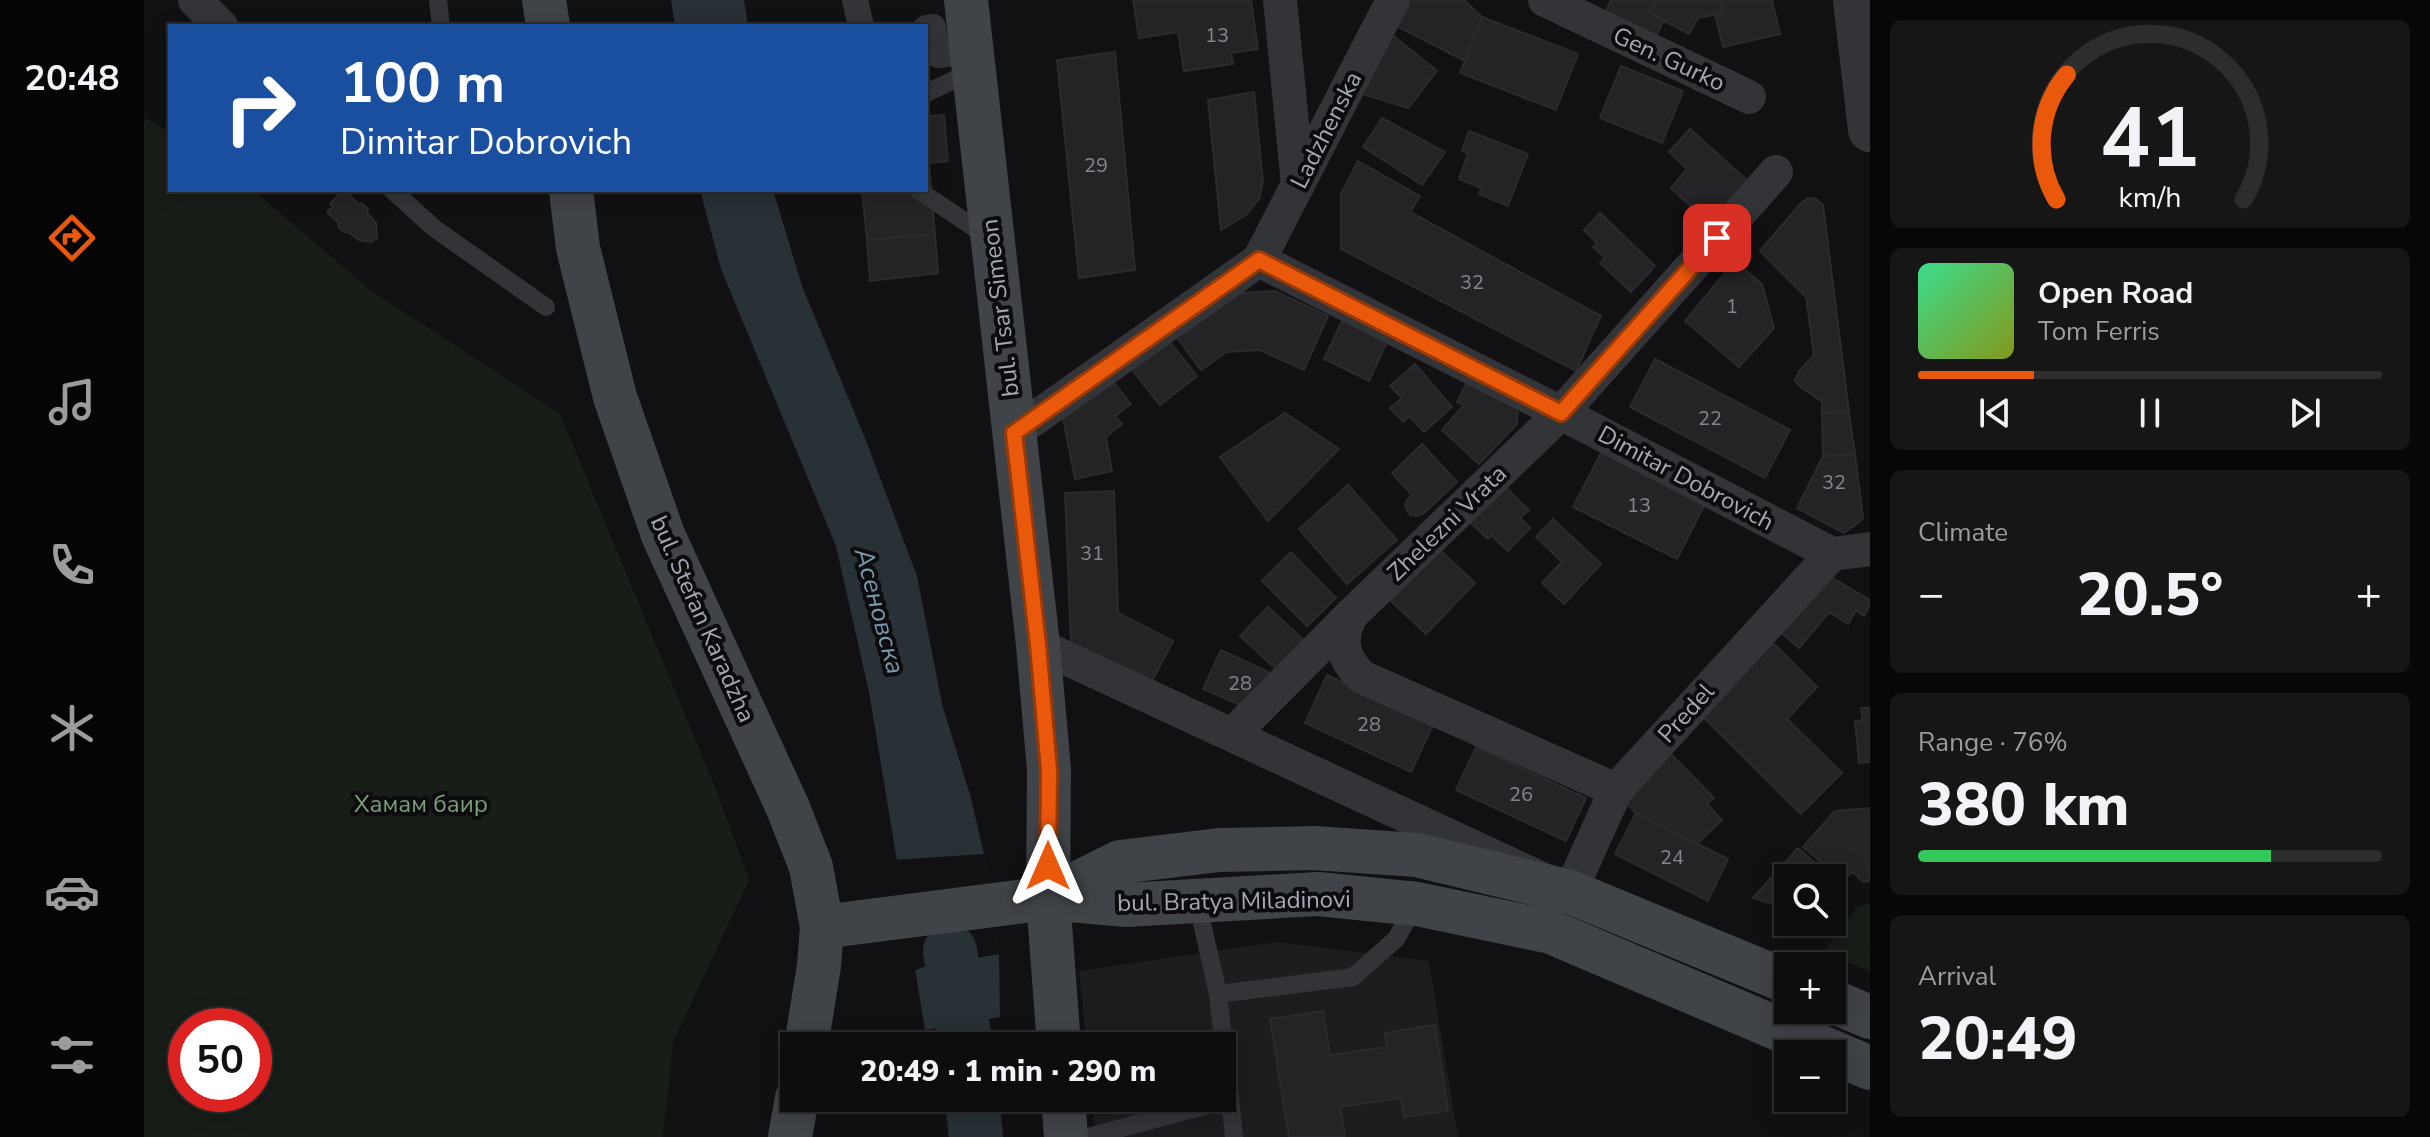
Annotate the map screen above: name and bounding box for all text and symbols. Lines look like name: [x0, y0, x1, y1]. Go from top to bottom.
street label: Gen. Gurko: [1608, 19, 1730, 99]
house number: 13: [1205, 22, 1229, 49]
text: 100 m: [340, 45, 505, 122]
text: 20:48: [24, 54, 120, 103]
icon: right: [208, 56, 312, 160]
street label: Ladzhenska: [1283, 66, 1369, 194]
text: 41: [2100, 82, 2200, 195]
text: Dimitar Dobrovich: [340, 118, 632, 167]
house number: 29: [1084, 152, 1108, 179]
text: km/h: [2119, 178, 2181, 217]
pin: [1683, 204, 1751, 272]
icon: directions: [44, 210, 100, 266]
icon: arrive: [1695, 216, 1739, 260]
street label: bul. Tsar Simeon: [973, 217, 1027, 399]
house number: 32: [1460, 269, 1484, 296]
text: Open Road: [2038, 273, 2193, 314]
house number: 1: [1726, 293, 1738, 320]
text: Tom Ferris: [2038, 314, 2160, 349]
icon: music: [44, 374, 100, 430]
icon: previous: [1973, 391, 2017, 435]
icon: pause: [2128, 391, 2172, 435]
icon: next: [2283, 391, 2327, 435]
house number: 22: [1698, 405, 1722, 432]
street label: Dimitar Dobrovich: [1592, 418, 1780, 538]
street label: Zhelezni Vrata: [1380, 458, 1514, 588]
house number: 32: [1822, 469, 1846, 496]
house number: 13: [1627, 492, 1651, 519]
street label: bul. Stefan Karadzha: [643, 511, 763, 727]
text: Climate: [1918, 515, 2008, 550]
icon: phone: [44, 537, 100, 593]
house number: 31: [1080, 540, 1104, 567]
water label: Асеновска: [846, 543, 913, 678]
text: 20.5°: [2077, 554, 2223, 636]
text: −: [1918, 565, 1944, 625]
text: +: [2356, 565, 2382, 625]
house number: 28: [1228, 670, 1252, 697]
street label: Predel: [1651, 676, 1721, 750]
icon: climate: [44, 700, 100, 756]
house number: 28: [1357, 711, 1381, 738]
text: Range · 76%: [1918, 725, 2068, 760]
text: 380 km: [1918, 764, 2130, 846]
house number: 26: [1509, 781, 1533, 808]
park label: Хамам баир: [354, 788, 488, 820]
position arrow: [1006, 824, 1090, 908]
house number: 24: [1660, 844, 1684, 871]
icon: car: [44, 864, 100, 920]
map controls: [1774, 864, 1846, 1112]
button: search: [1774, 864, 1846, 936]
street label: bul. Bratya Miladinovi: [1117, 883, 1351, 919]
button: +: [1774, 952, 1846, 1024]
text: Arrival: [1918, 959, 1996, 994]
text: 20:49: [1918, 998, 2078, 1080]
speed limit sign: 50: [168, 1008, 272, 1112]
icon: filters: [44, 1027, 100, 1083]
button: −: [1774, 1040, 1846, 1112]
text: 20:49 · 1 min · 290 m: [860, 1051, 1156, 1092]

